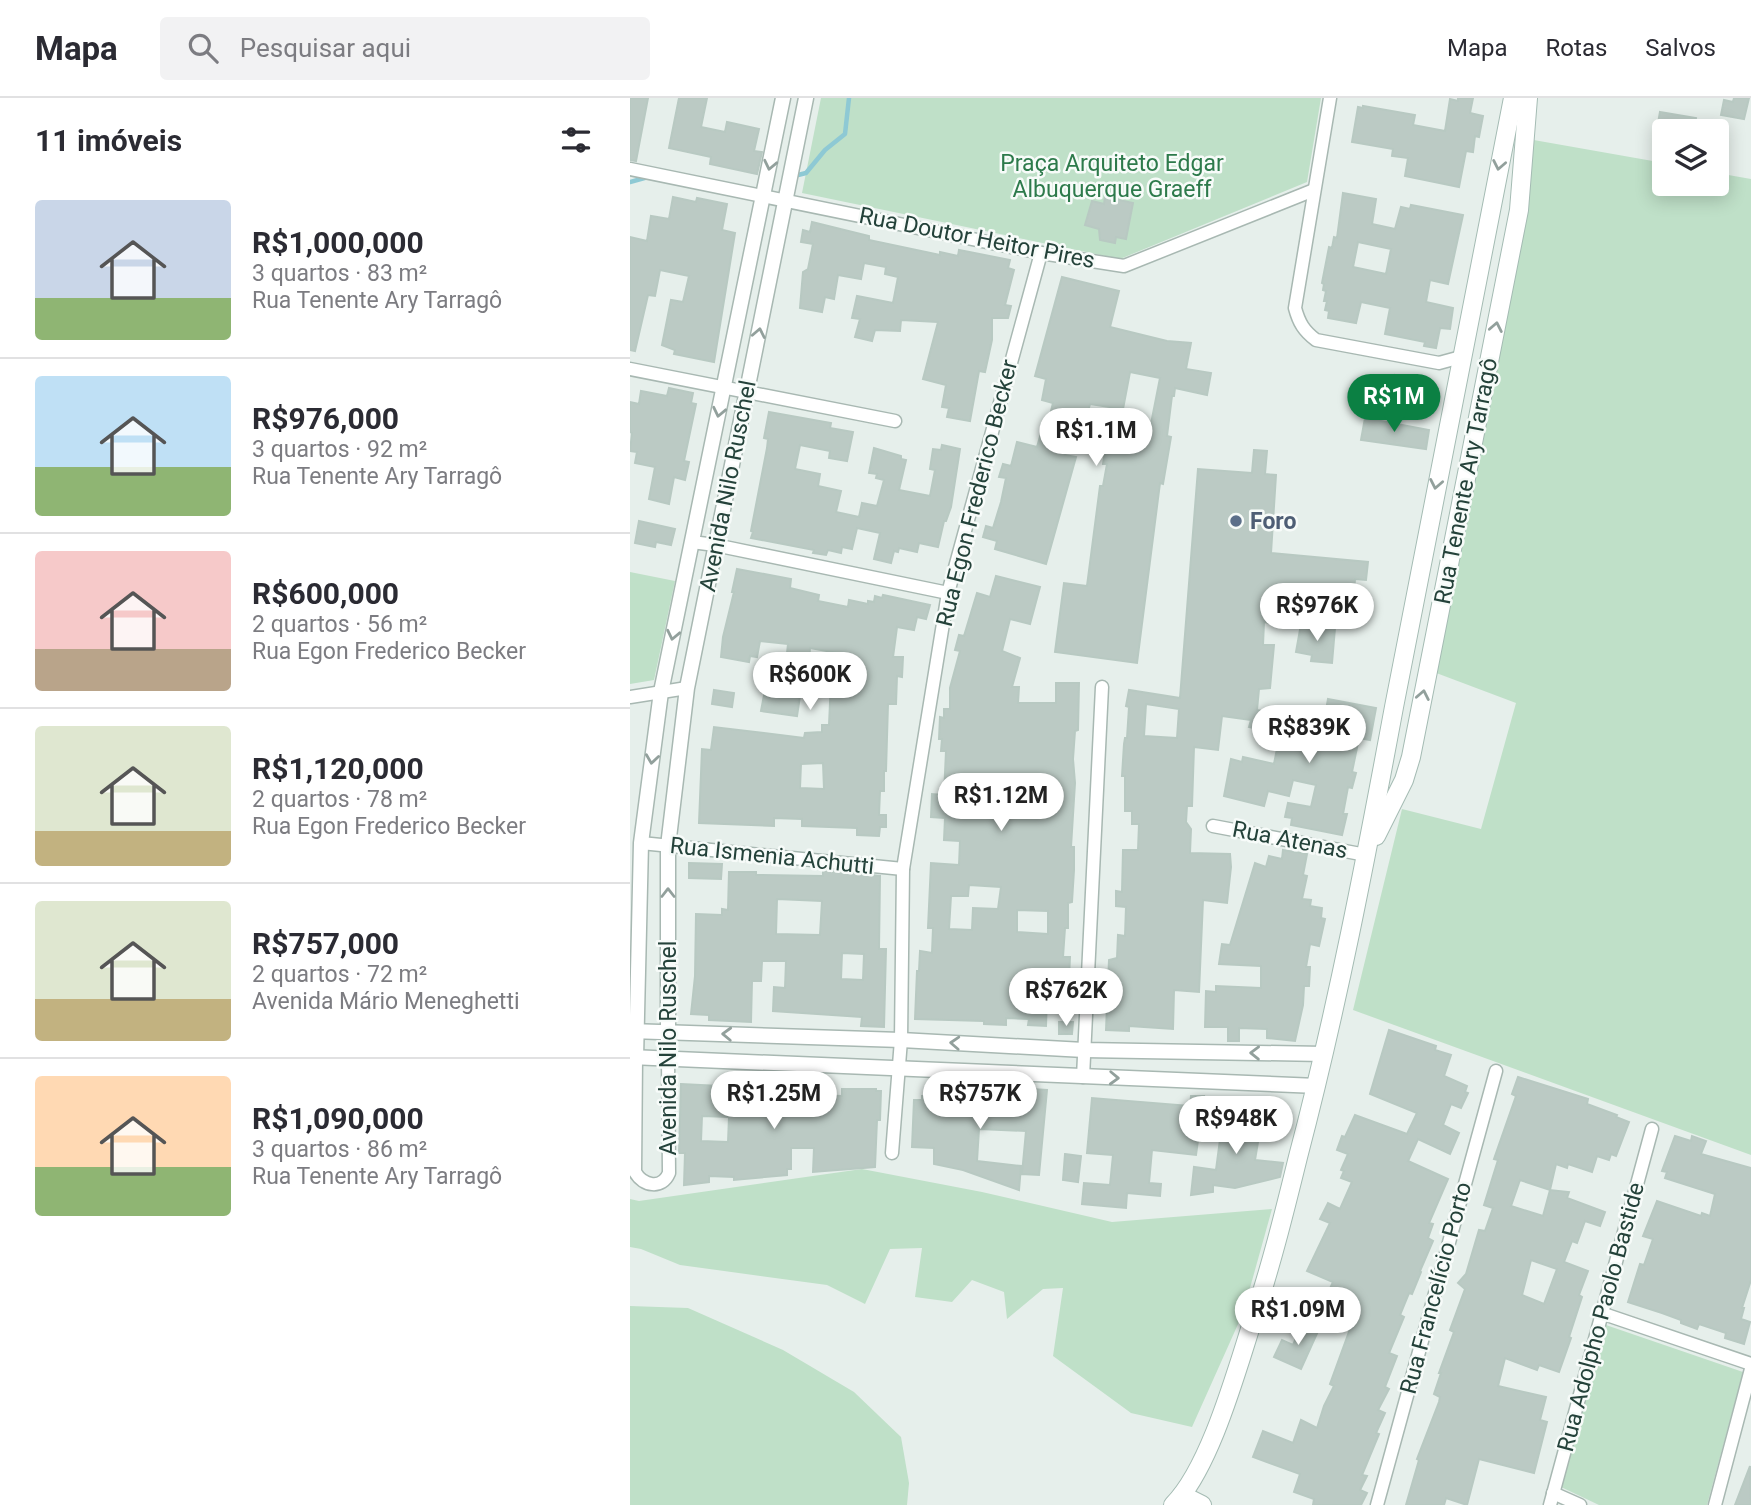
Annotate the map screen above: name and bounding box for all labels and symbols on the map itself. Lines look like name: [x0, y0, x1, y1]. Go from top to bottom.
park label: Praça Arquiteto Edgar Albuquerque Graeff: [1000, 150, 1224, 203]
one-way arrow: [763, 159, 778, 171]
one-way arrow: [1493, 159, 1508, 171]
street label: Rua Doutor Heitor Pires: [857, 202, 1097, 274]
one-way arrow: [1488, 321, 1503, 333]
one-way arrow: [750, 327, 765, 339]
street label: Rua Tenente Ary Tarragô: [1429, 356, 1503, 606]
street label: Rua Egon Frederico Becker: [931, 357, 1023, 629]
pin: R$1M: [1353, 374, 1435, 434]
street label: Avenida Nilo Ruschel: [694, 378, 762, 594]
one-way arrow: [712, 406, 727, 418]
pin: R$1.1M: [1039, 408, 1153, 468]
one-way arrow: [1429, 478, 1444, 490]
place label: Foro: [1250, 508, 1296, 535]
marker: Foro: [1228, 513, 1244, 529]
pin: R$976K: [1260, 584, 1374, 643]
one-way arrow: [667, 629, 682, 641]
pin: R$600K: [753, 652, 867, 712]
one-way arrow: [1415, 689, 1430, 701]
pin: R$839K: [1252, 706, 1366, 765]
one-way arrow: [645, 754, 660, 765]
pin: R$1.12M: [936, 774, 1066, 833]
street label: Rua Atenas: [1230, 816, 1350, 864]
street label: Rua Ismenia Achutti: [669, 832, 875, 880]
one-way arrow: [660, 887, 676, 898]
street label: Avenida Nilo Ruschel: [655, 941, 682, 1155]
pin: R$762K: [1009, 968, 1123, 1028]
one-way arrow: [721, 1027, 732, 1042]
one-way arrow: [949, 1036, 960, 1051]
one-way arrow: [1250, 1045, 1260, 1061]
one-way arrow: [1109, 1070, 1120, 1085]
pin: R$1.25M: [709, 1072, 839, 1131]
pin: R$757K: [923, 1072, 1037, 1131]
pin: R$948K: [1179, 1096, 1293, 1156]
street label: Rua Francelício Porto: [1395, 1179, 1477, 1397]
street label: Rua Adolpho Paolo Bastide: [1552, 1179, 1650, 1455]
pin: R$1.09M: [1233, 1288, 1363, 1347]

